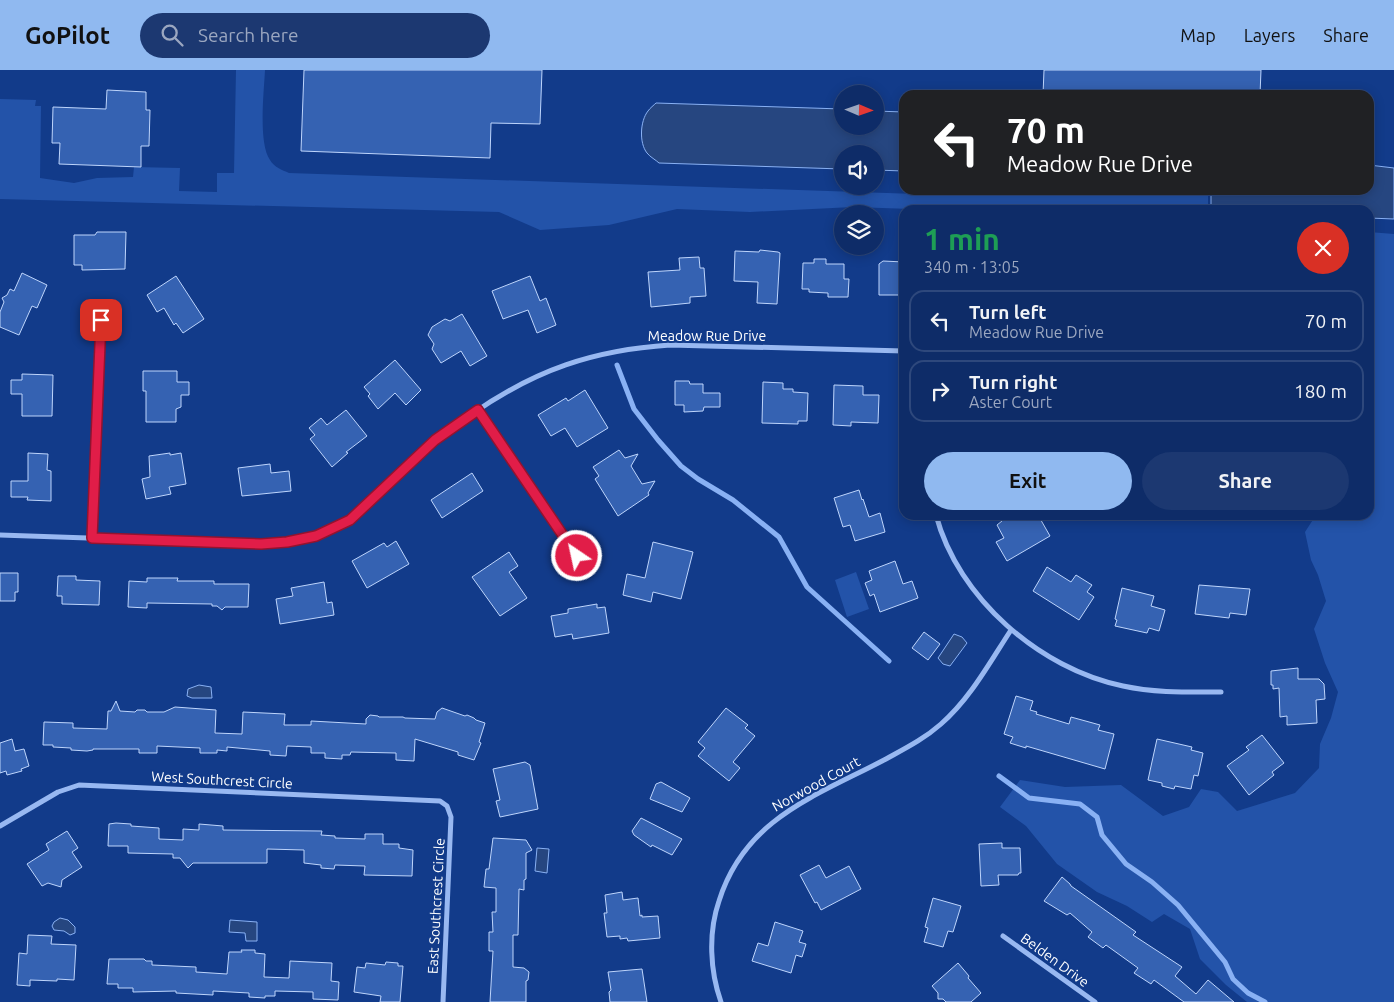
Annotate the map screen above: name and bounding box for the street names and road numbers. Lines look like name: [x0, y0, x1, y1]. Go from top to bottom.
street label: Meadow Rue Drive: [648, 328, 766, 344]
street label: Norwood Court: [769, 753, 863, 815]
street label: West Southcrest Circle: [151, 768, 293, 792]
street label: East Southcrest Circle: [424, 838, 448, 974]
street label: Belden Drive: [1018, 930, 1092, 990]

